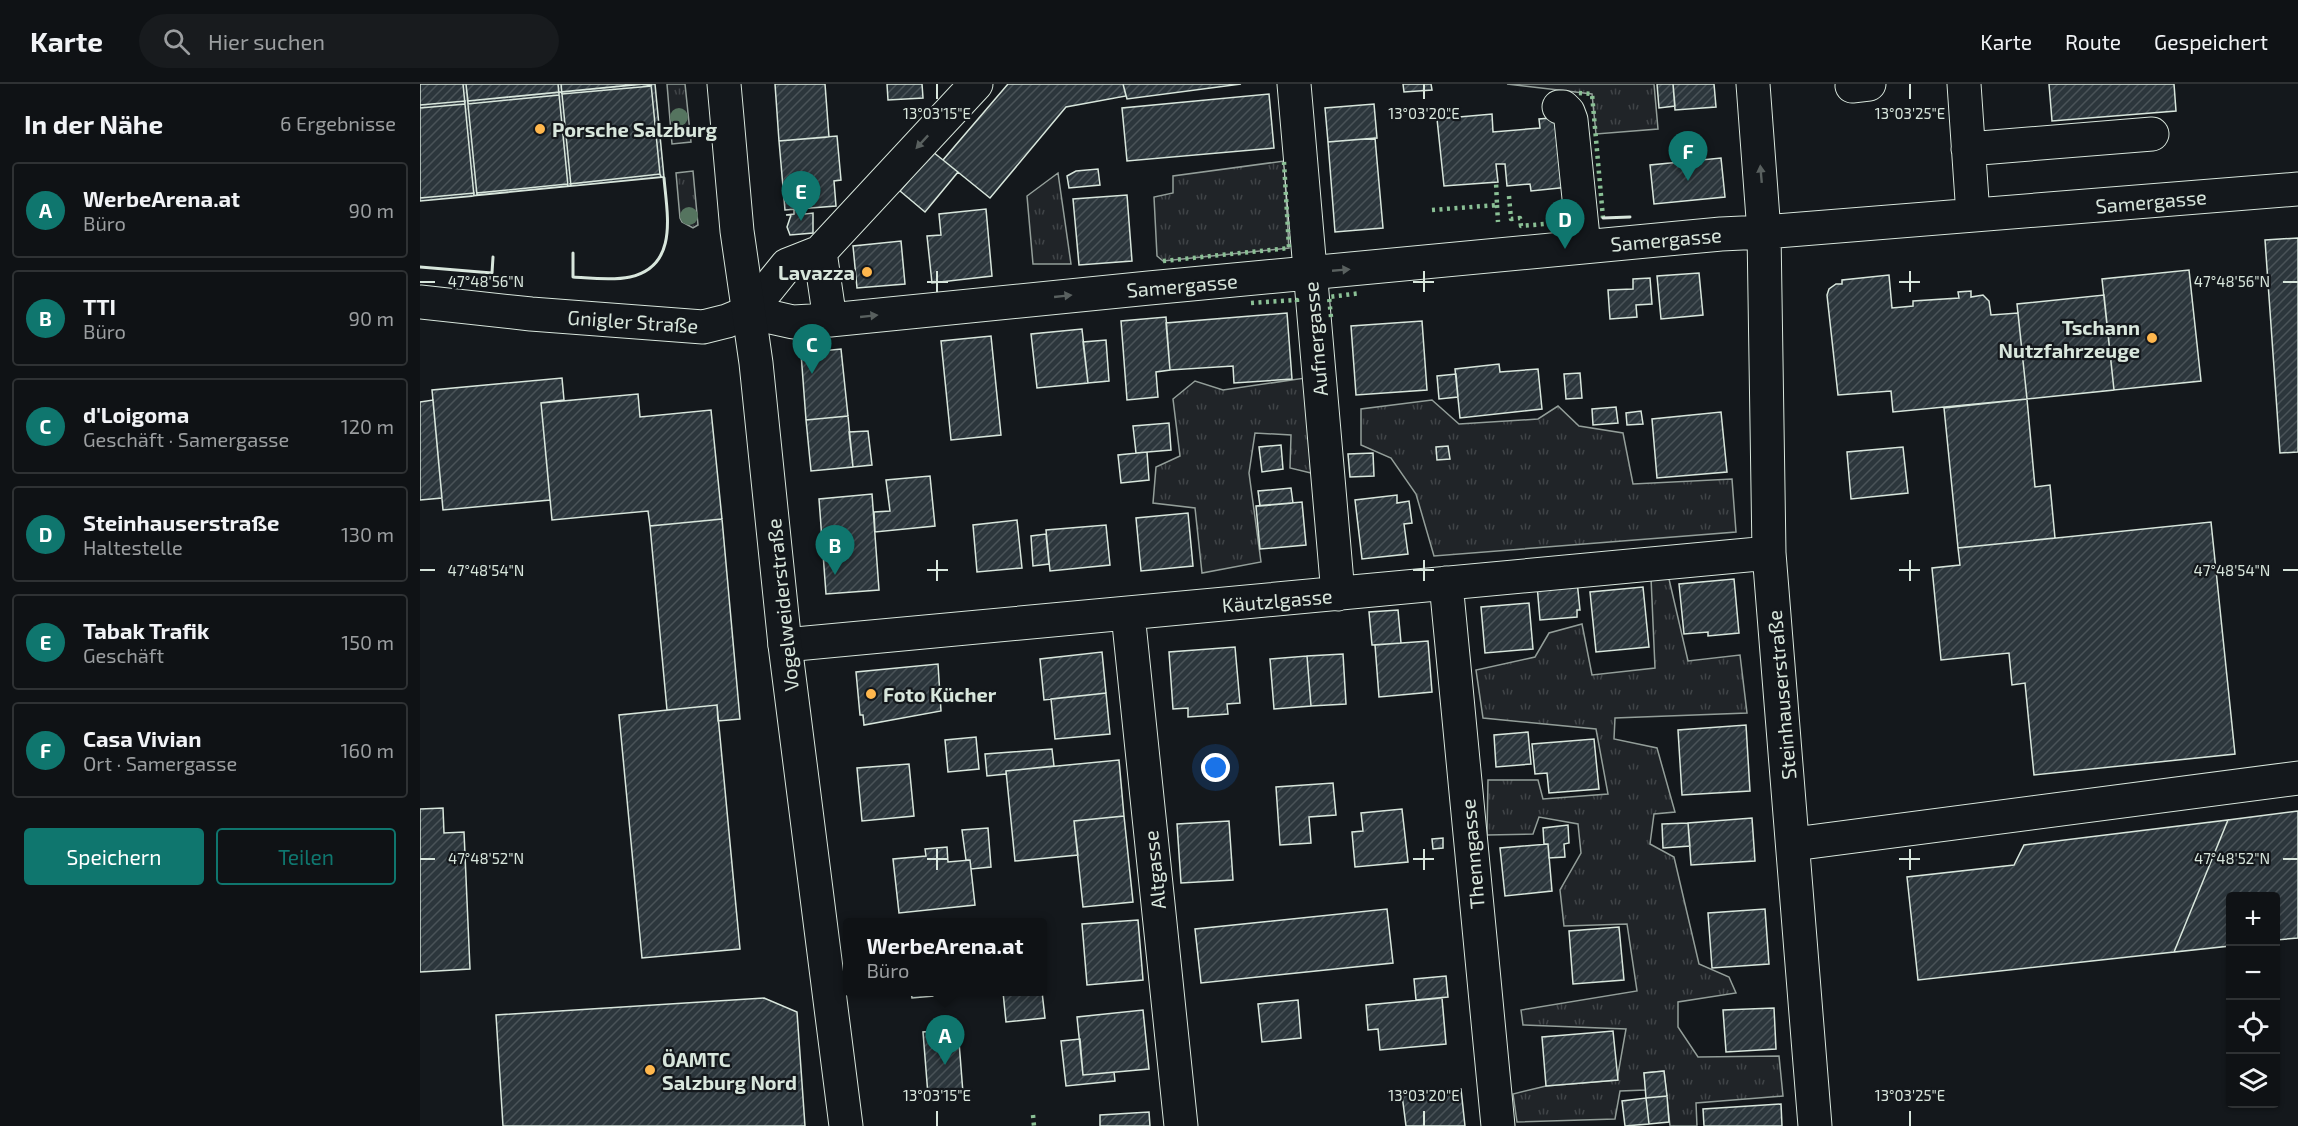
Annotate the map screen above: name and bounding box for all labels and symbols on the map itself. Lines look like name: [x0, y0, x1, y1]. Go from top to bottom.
text: 13°03'15"E: [903, 104, 971, 122]
text: 13°03'20"E: [1388, 104, 1460, 122]
text: 13°03'25"E: [1875, 104, 1945, 122]
place label: Porsche Salzburg: [552, 117, 717, 141]
marker: Porsche Salzburg: [533, 122, 547, 136]
pin: F: [1668, 132, 1708, 181]
one-way arrow: [915, 135, 929, 150]
one-way arrow: [1756, 164, 1766, 183]
pin: E: [782, 172, 820, 221]
street label: Samergasse: [2094, 184, 2208, 218]
pin: D: [1546, 200, 1584, 249]
street label: Samergasse: [1609, 222, 1723, 256]
place label: Lavazza: [778, 260, 855, 284]
marker: Lavazza: [860, 265, 874, 279]
one-way arrow: [1332, 265, 1351, 275]
street label: Samergasse: [1125, 268, 1239, 302]
text: 47°48'56"N: [448, 272, 524, 290]
text: 47°48'56"N: [2194, 272, 2270, 290]
street label: Aufnergasse: [1298, 281, 1332, 397]
one-way arrow: [1054, 292, 1073, 301]
street label: Gnigler Straße: [567, 304, 699, 338]
one-way arrow: [860, 311, 879, 321]
place label: Tschann Nutzfahrzeuge: [1999, 315, 2140, 362]
pin: C: [792, 324, 832, 374]
marker: Tschann Nutzfahrzeuge: [2145, 331, 2159, 345]
street label: Vogelweiderstraße: [761, 517, 803, 693]
pin: B: [816, 526, 854, 575]
text: 47°48'54"N: [448, 561, 524, 579]
text: 47°48'54"N: [2194, 561, 2270, 579]
street label: Käutzlgasse: [1221, 583, 1333, 617]
street label: Steinhauserstraße: [1762, 609, 1800, 781]
place label: Foto Kücher: [883, 682, 997, 706]
marker: Foto Kücher: [864, 687, 878, 701]
your location: [1201, 753, 1230, 782]
street label: Thenngasse: [1455, 798, 1489, 910]
street label: Altgasse: [1138, 829, 1170, 911]
text: 47°48'52"N: [448, 849, 524, 867]
text: 47°48'52"N: [2194, 849, 2270, 867]
pin: A: [926, 1016, 964, 1065]
place label: ÖAMTC Salzburg Nord: [662, 1047, 797, 1094]
marker: ÖAMTC Salzburg Nord: [643, 1063, 657, 1077]
text: 13°03'15"E: [903, 1086, 971, 1104]
text: 13°03'20"E: [1388, 1086, 1460, 1104]
text: 13°03'25"E: [1875, 1086, 1945, 1104]

